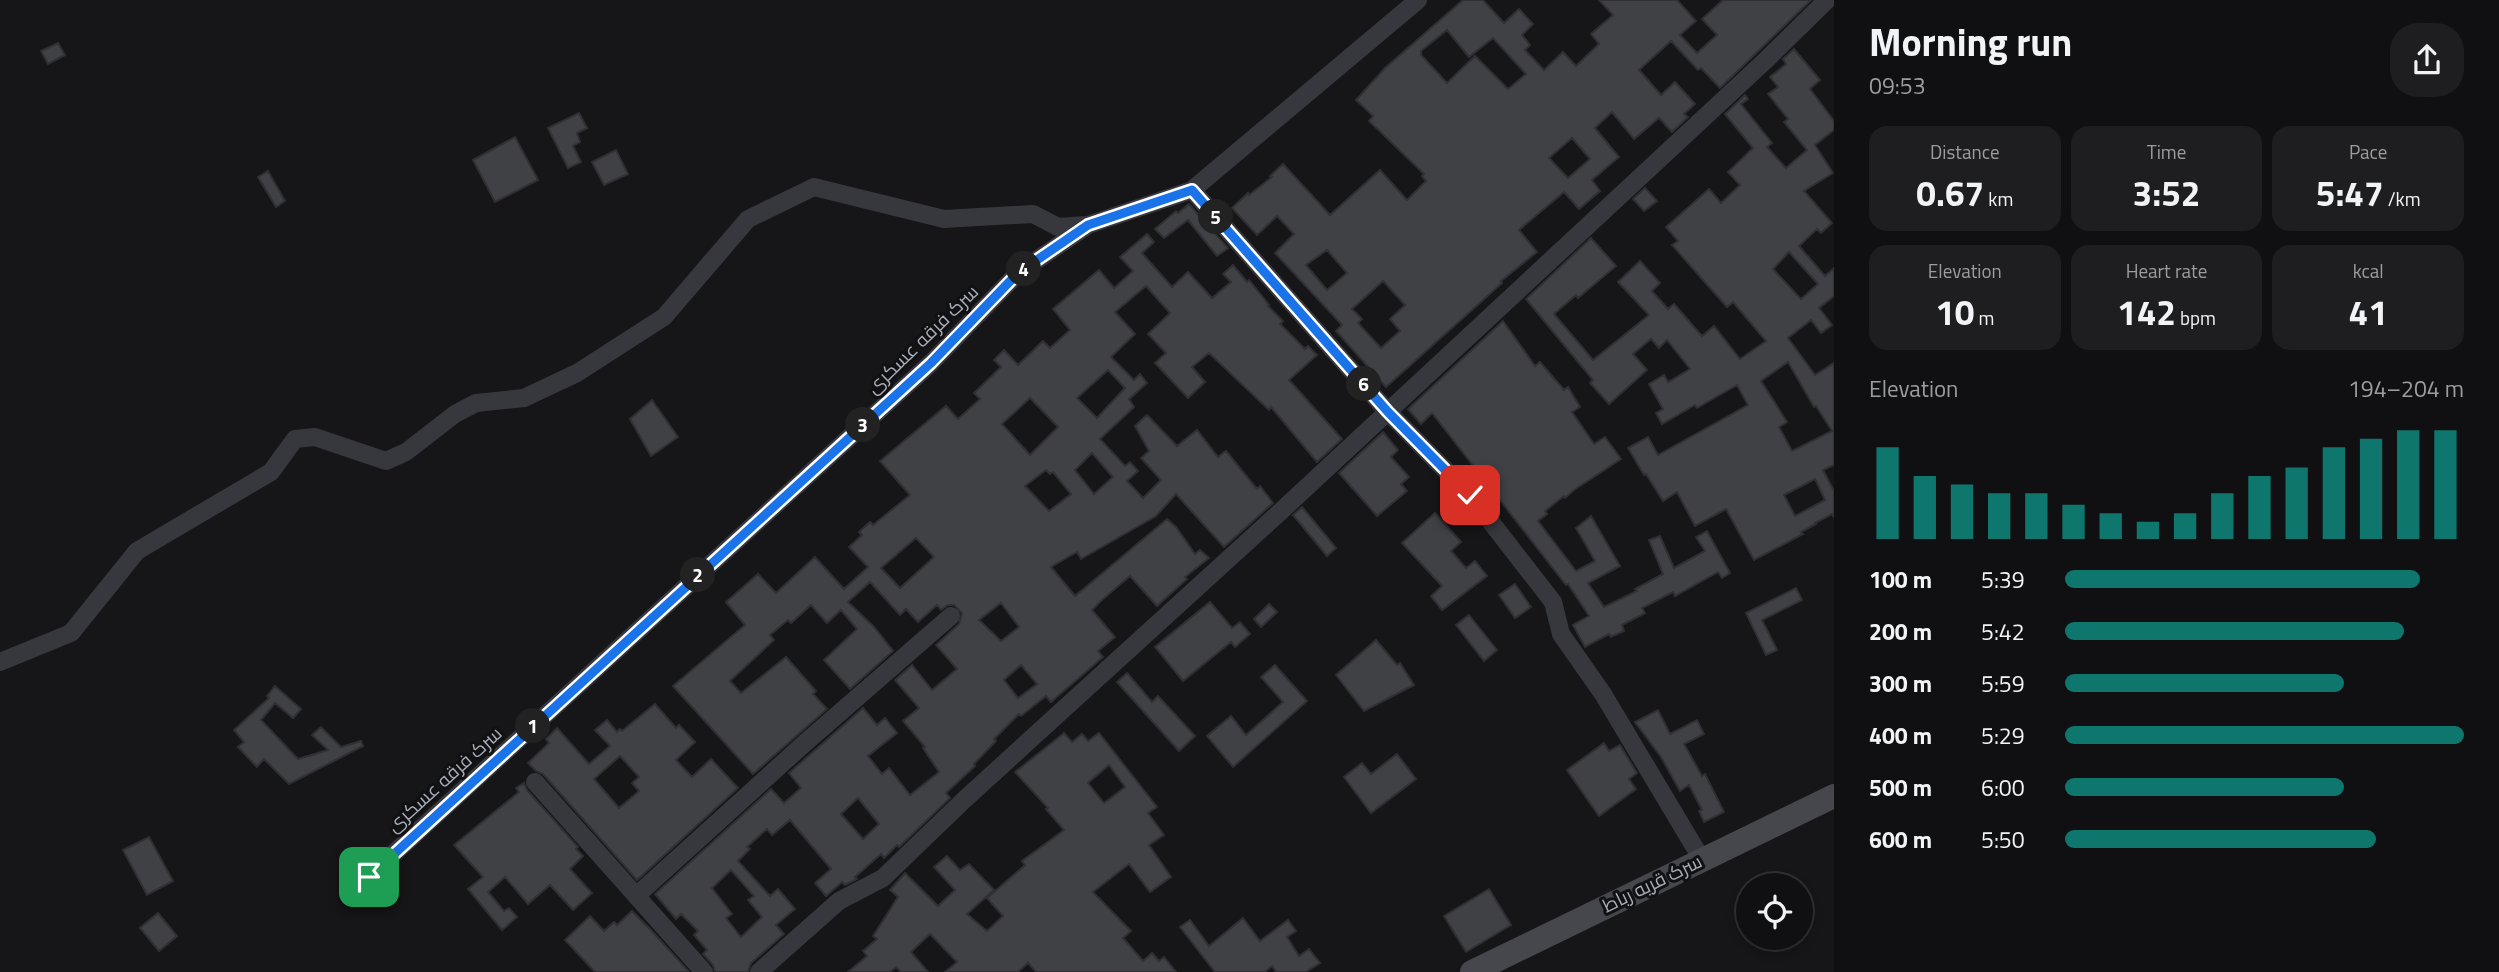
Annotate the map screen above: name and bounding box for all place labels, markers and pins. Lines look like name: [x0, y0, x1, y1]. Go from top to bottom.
pin: 5: [1198, 200, 1234, 234]
pin: 4: [1006, 252, 1042, 286]
pin: 6: [1346, 366, 1382, 402]
pin: 3: [846, 408, 880, 442]
pin: [1440, 465, 1500, 525]
pin: 2: [680, 558, 716, 592]
pin: 1: [516, 708, 550, 744]
pin: [339, 847, 399, 907]

